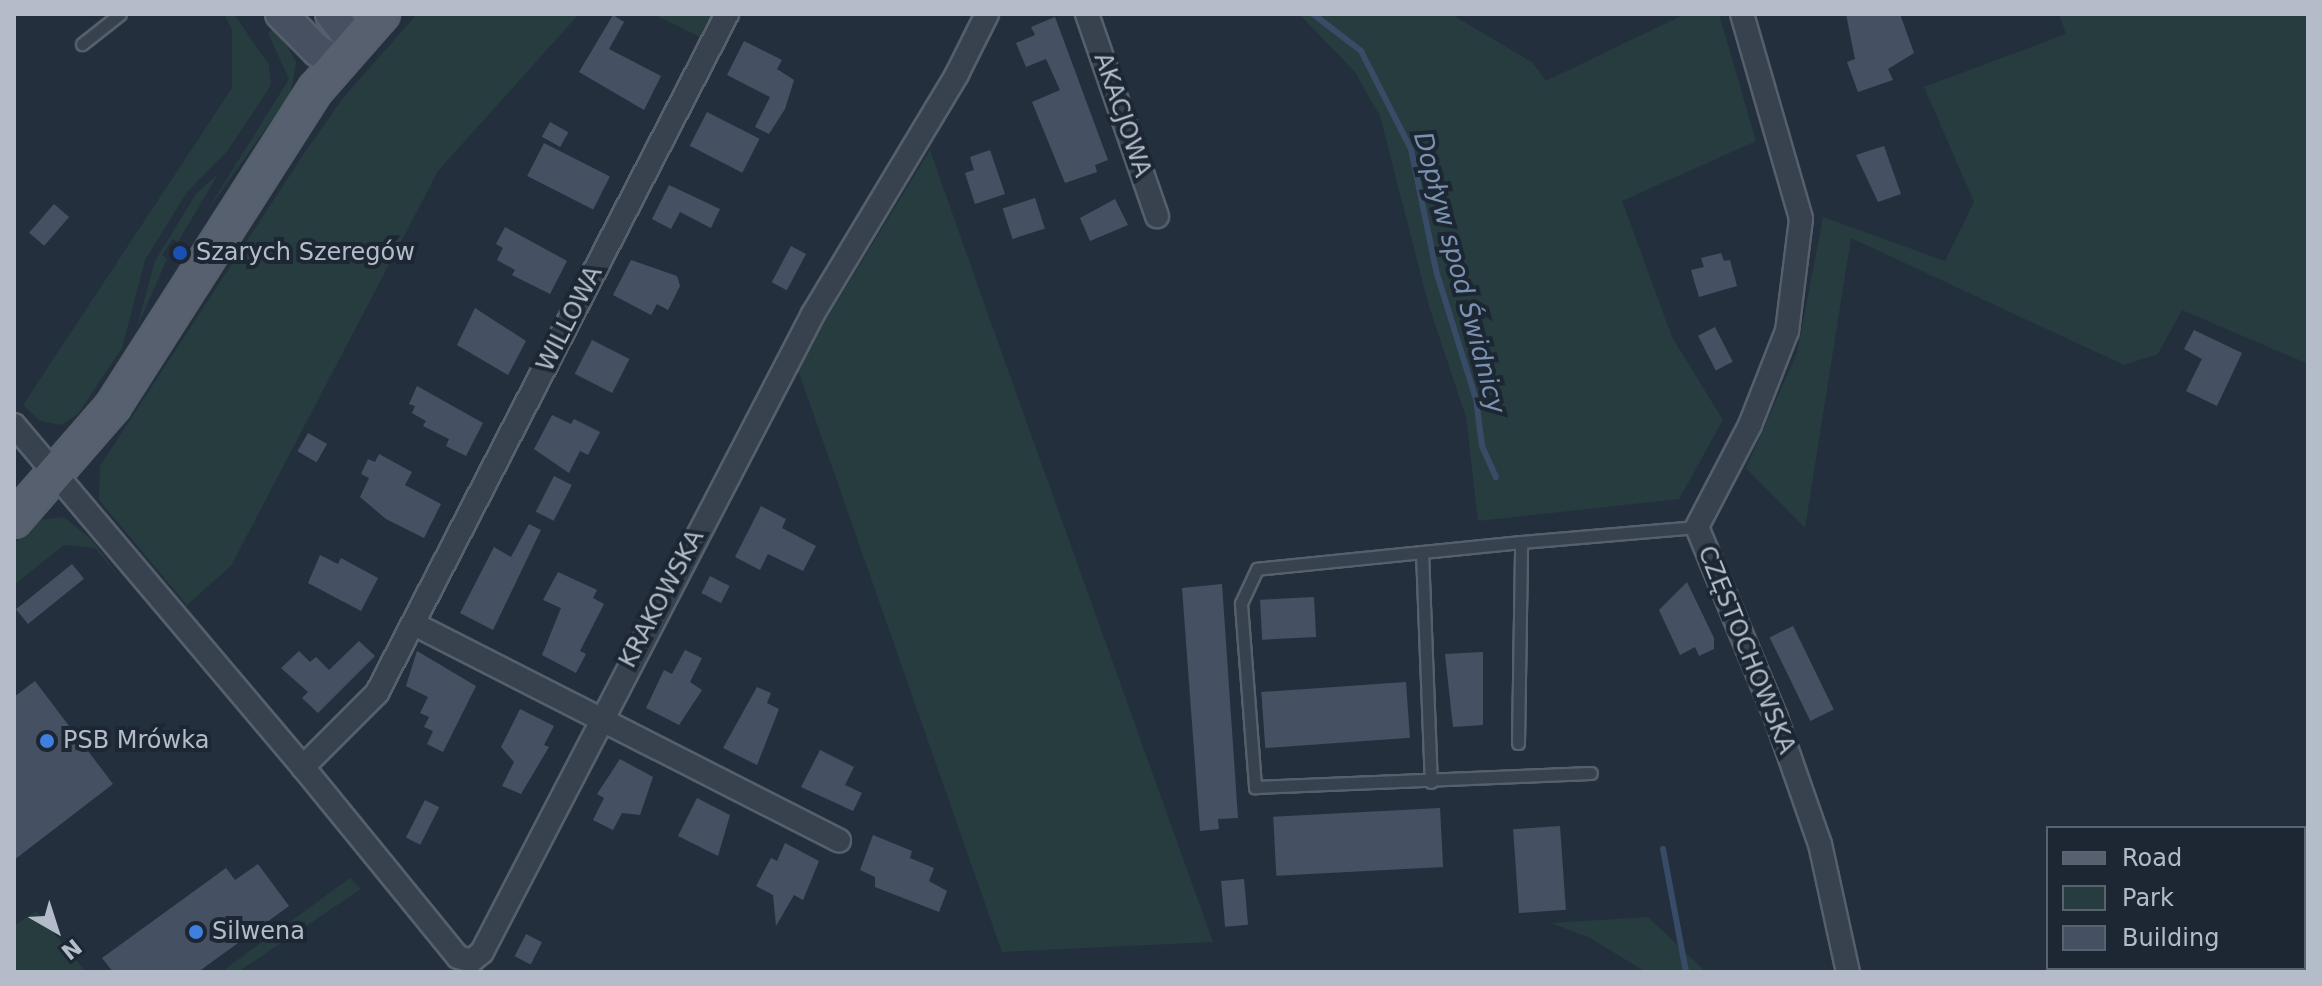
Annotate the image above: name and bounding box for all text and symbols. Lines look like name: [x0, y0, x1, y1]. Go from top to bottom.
street label: AKACJOWA: [1087, 49, 1157, 181]
water label: Dopływ spod Świdnicy: [1406, 129, 1512, 417]
place label: Szarych Szeregów: [196, 239, 415, 267]
marker: Szarych Szeregów: [171, 244, 189, 262]
street label: WILLOWA: [531, 261, 609, 377]
street label: KRAKOWSKA: [614, 525, 710, 673]
street label: CZĘSTOCHOWSKA: [1691, 542, 1801, 758]
place label: PSB Mrówka: [63, 727, 209, 755]
marker: PSB Mrówka: [38, 732, 56, 750]
legend: [2046, 826, 2306, 970]
text: Road: [2122, 844, 2182, 872]
text: Park: [2122, 884, 2174, 912]
north arrow: [16, 890, 96, 970]
place label: Silwena: [212, 918, 305, 946]
marker: Silwena: [187, 923, 205, 941]
text: Building: [2122, 924, 2219, 952]
text: N: [56, 934, 86, 965]

